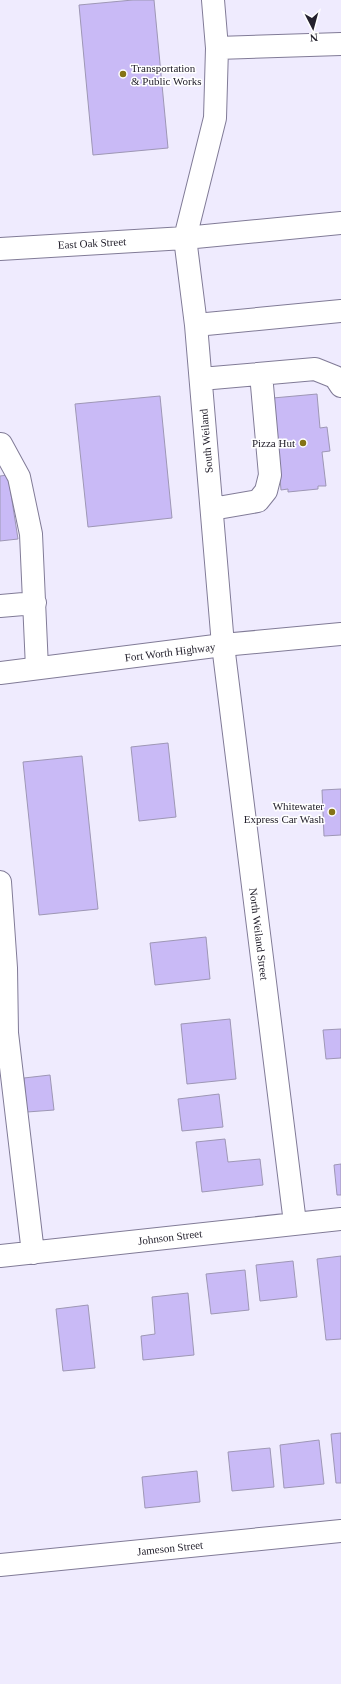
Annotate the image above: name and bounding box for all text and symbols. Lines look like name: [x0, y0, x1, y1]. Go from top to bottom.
north arrow: [293, 8, 333, 48]
text: N: [309, 32, 319, 44]
place label: Transportation & Public Works: [131, 62, 201, 87]
marker: Transportation & Public Works: [118, 69, 128, 79]
street label: East Oak Street: [58, 235, 126, 251]
street label: South Weiland: [197, 408, 215, 474]
place label: Pizza Hut: [252, 437, 295, 449]
marker: Pizza Hut: [298, 438, 308, 448]
street label: Fort Worth Highway: [124, 640, 216, 664]
place label: Whitewater Express Car Wash: [244, 800, 324, 825]
marker: Whitewater Express Car Wash: [327, 807, 337, 817]
street label: North Weiland Street: [247, 887, 271, 981]
street label: Johnson Street: [137, 1227, 203, 1247]
street label: Jameson Street: [136, 1539, 204, 1557]

